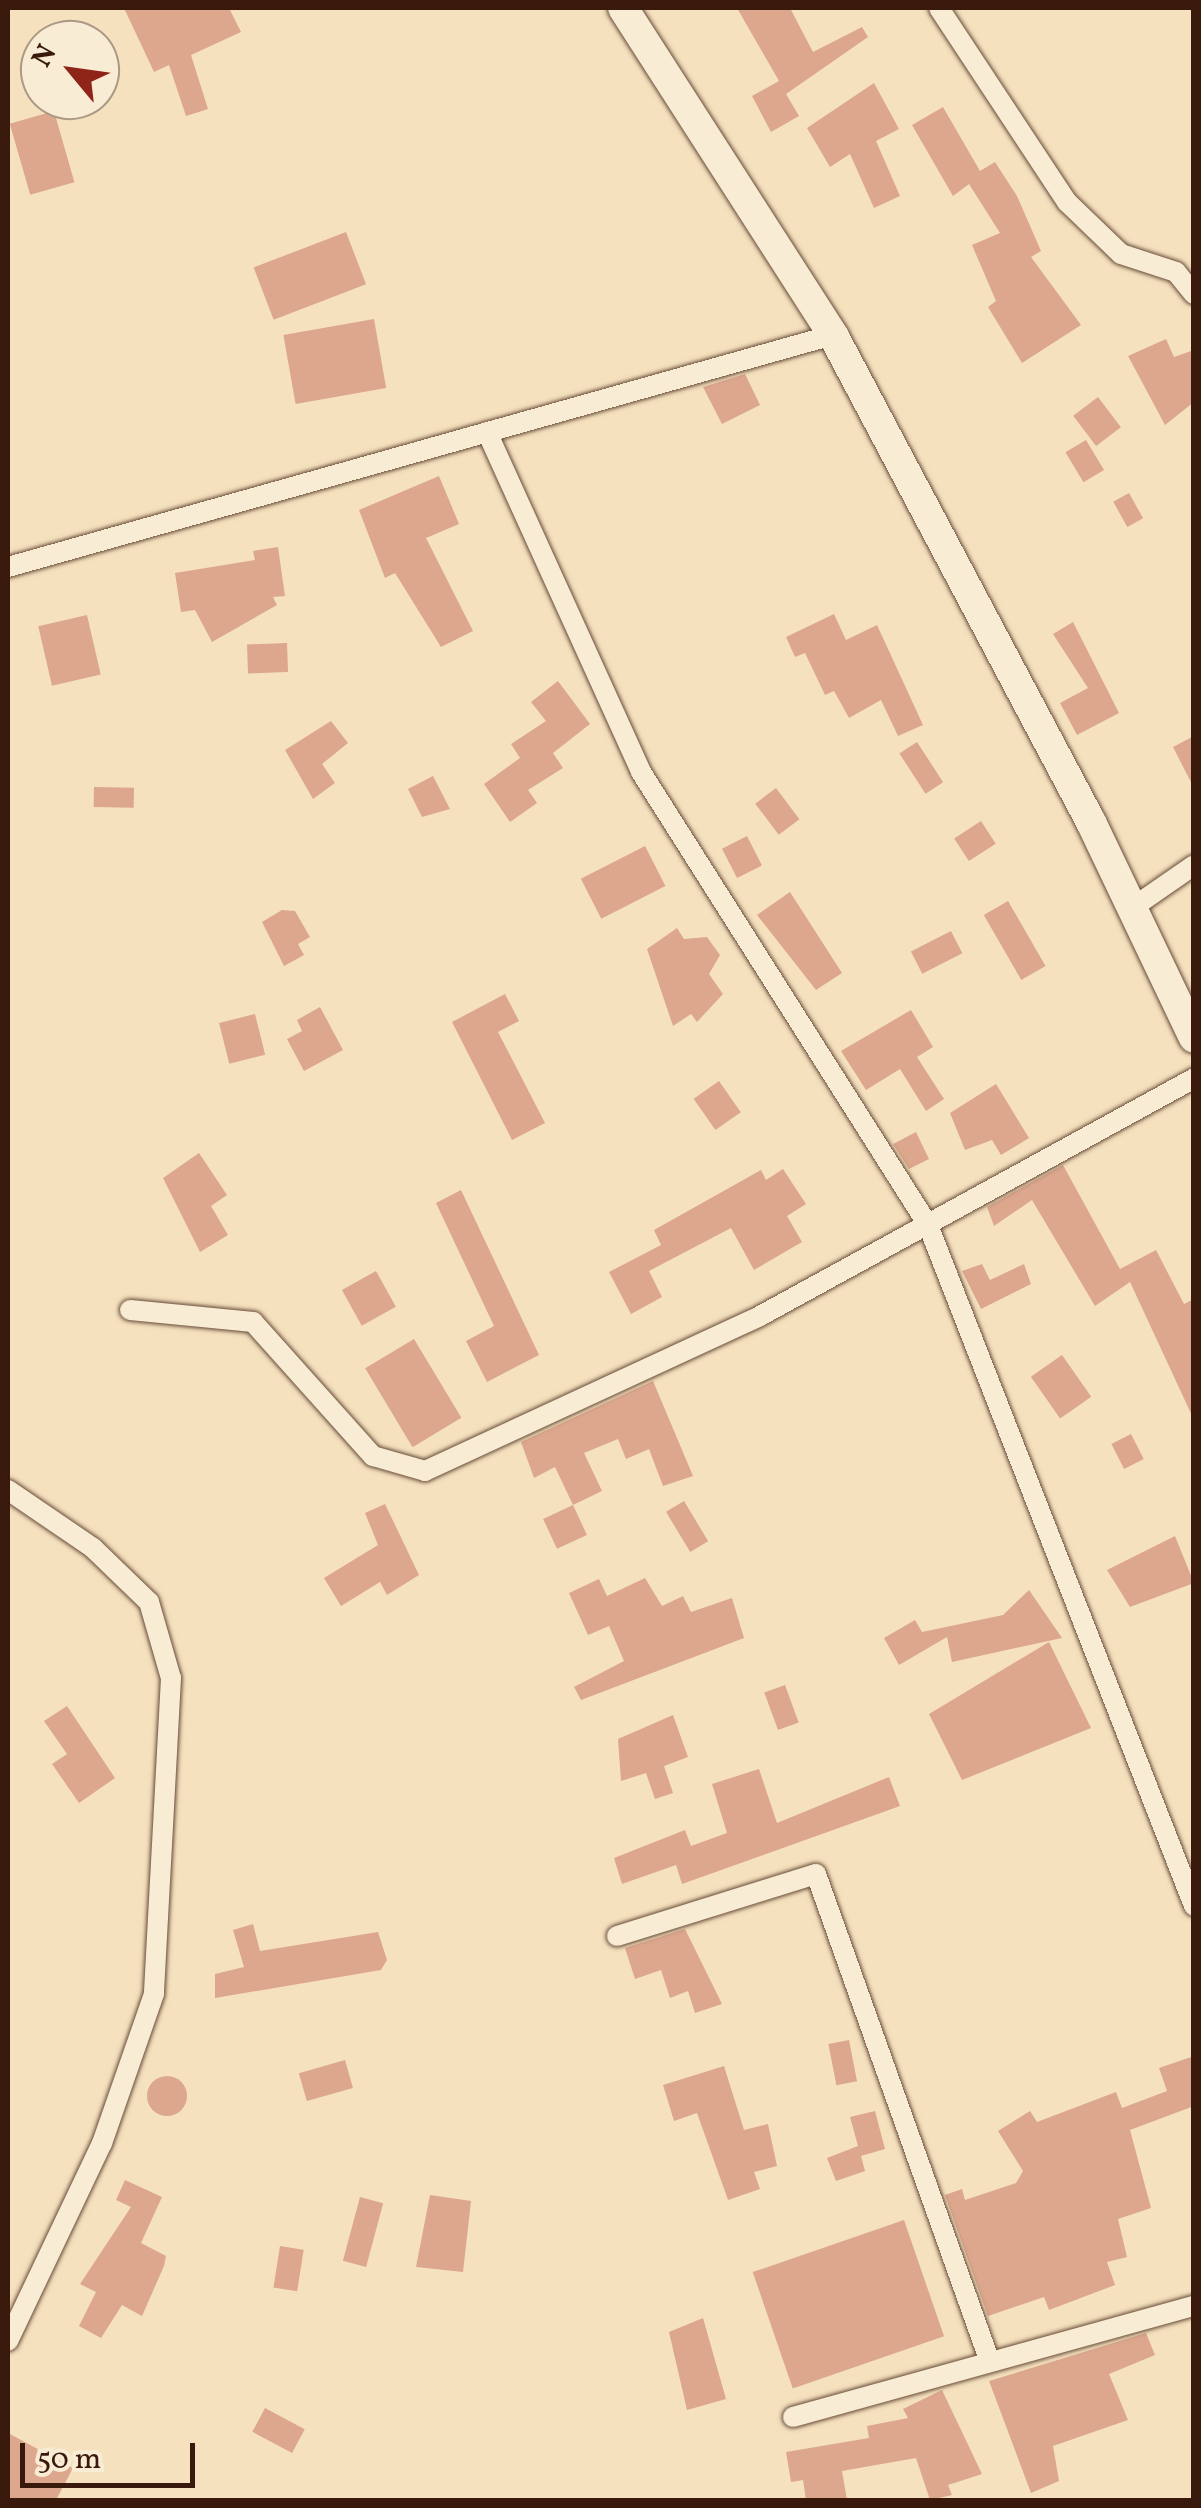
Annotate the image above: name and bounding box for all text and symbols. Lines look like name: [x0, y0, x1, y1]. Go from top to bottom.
north arrow: [20, 20, 120, 120]
text: N: [23, 38, 67, 75]
scale bar: [25, 2423, 200, 2485]
text: 50 m: [37, 2439, 101, 2481]

